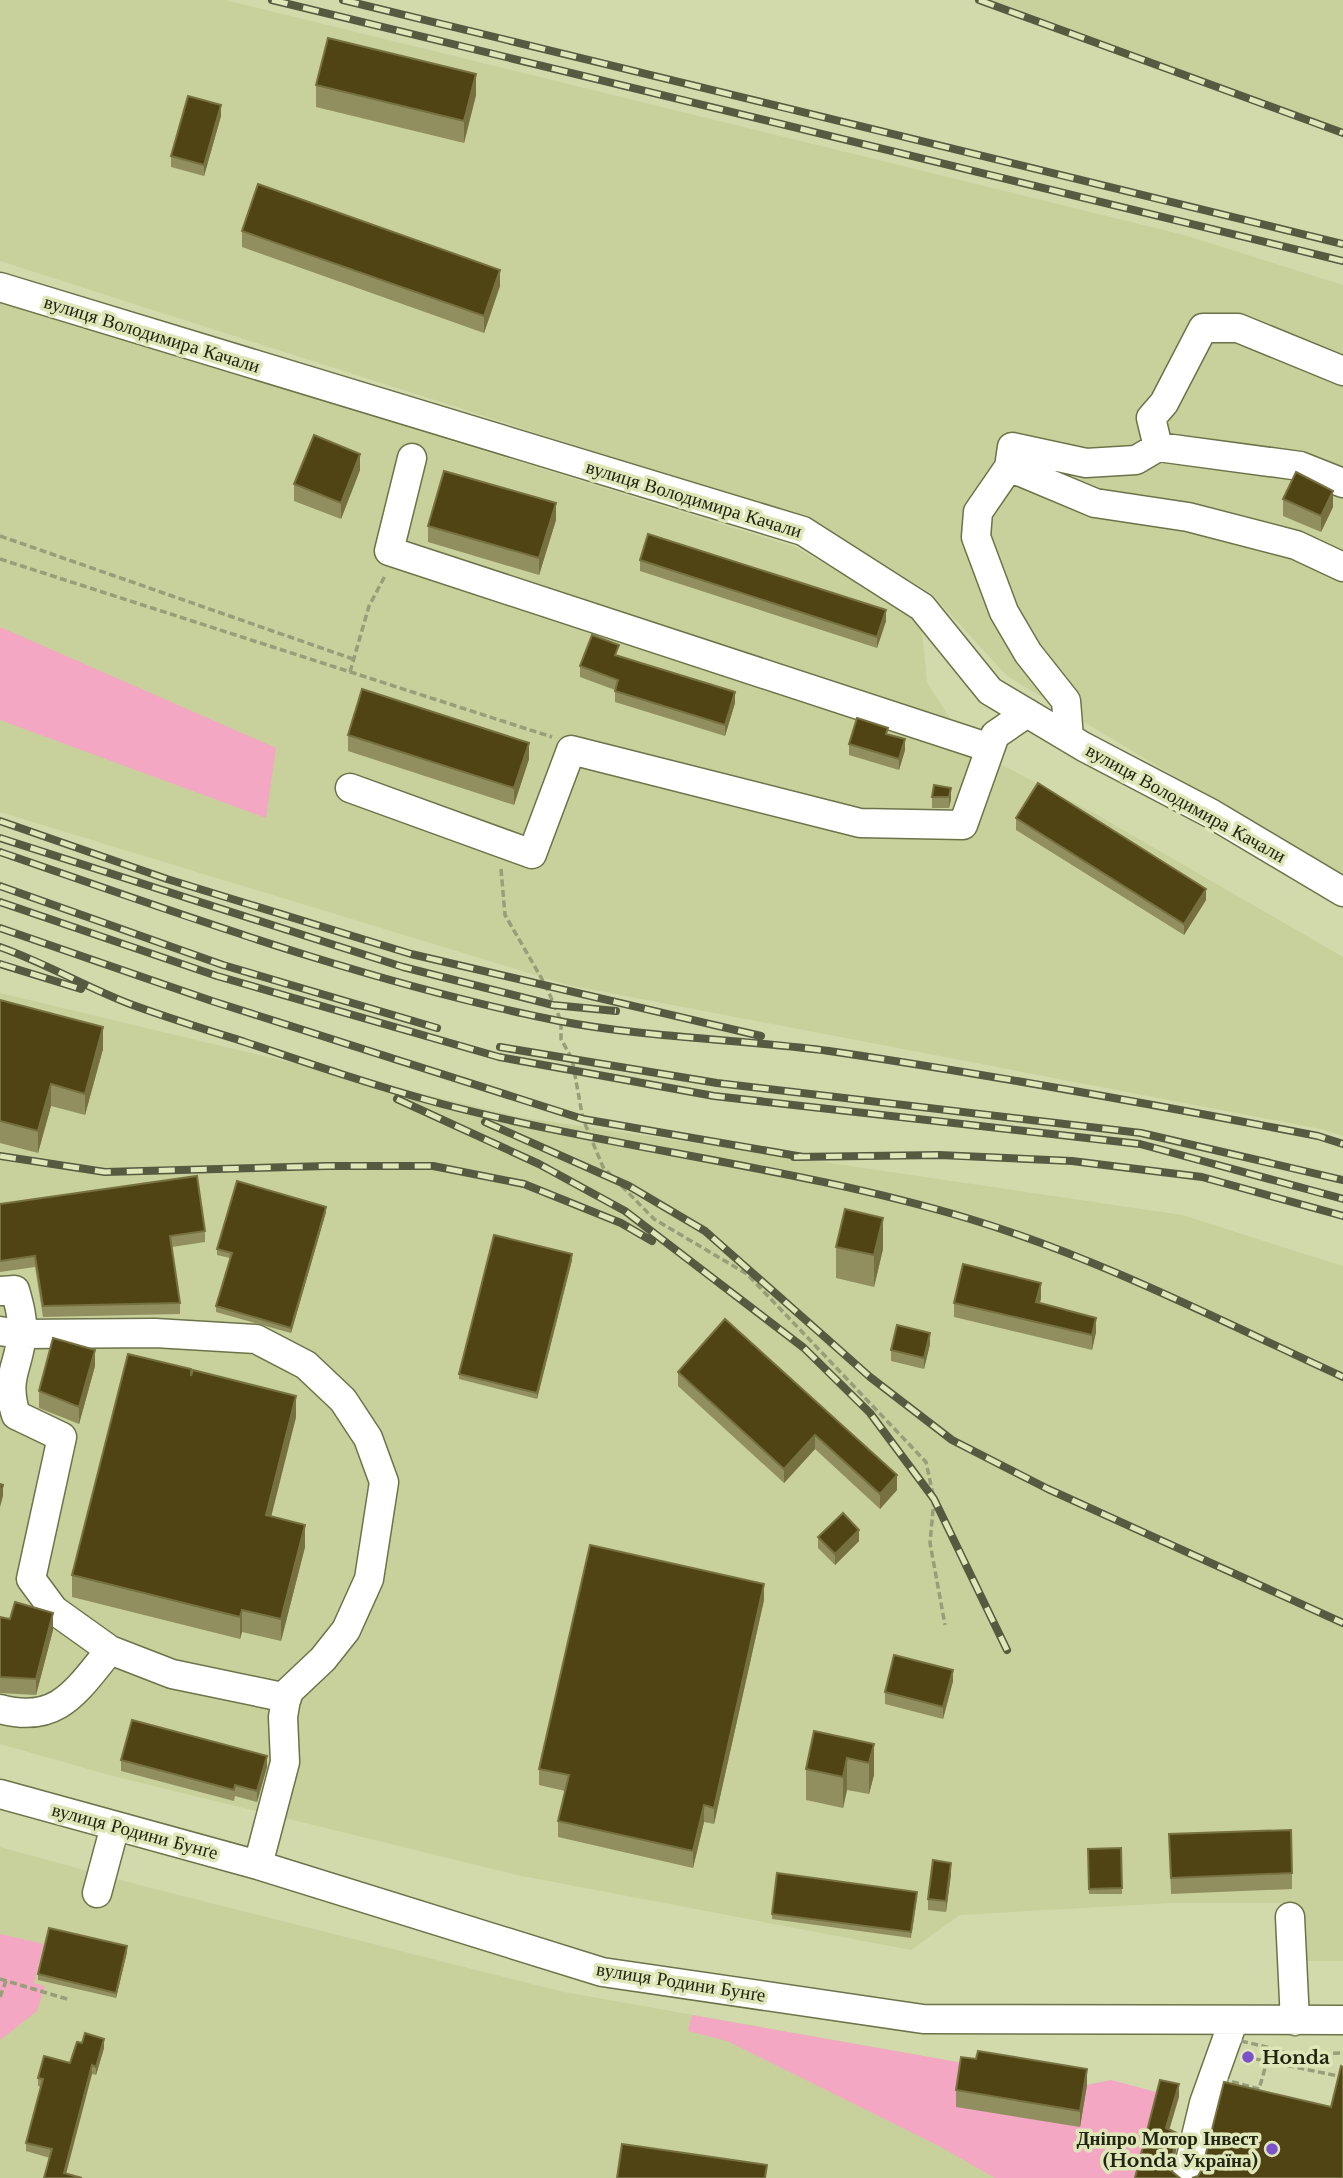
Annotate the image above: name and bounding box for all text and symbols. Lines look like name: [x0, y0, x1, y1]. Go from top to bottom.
street label: вулиця Володимира Качали: [41, 290, 263, 378]
street label: вулиця Володимира Качали: [583, 455, 805, 543]
street label: вулиця Володимира Качали: [1082, 738, 1290, 868]
street label: вулиця Родини Бунґе: [49, 1798, 221, 1864]
street label: вулиця Родини Бунґе: [595, 1957, 767, 2007]
place label: Honda: [1262, 2046, 1330, 2069]
marker: Honda: [1240, 2049, 1256, 2065]
place label: Дніпро Мотор Інвест (Honda Україна): [1076, 2127, 1259, 2172]
marker: Дніпро Мотор Інвест (Honda Україна): [1264, 2141, 1280, 2157]

